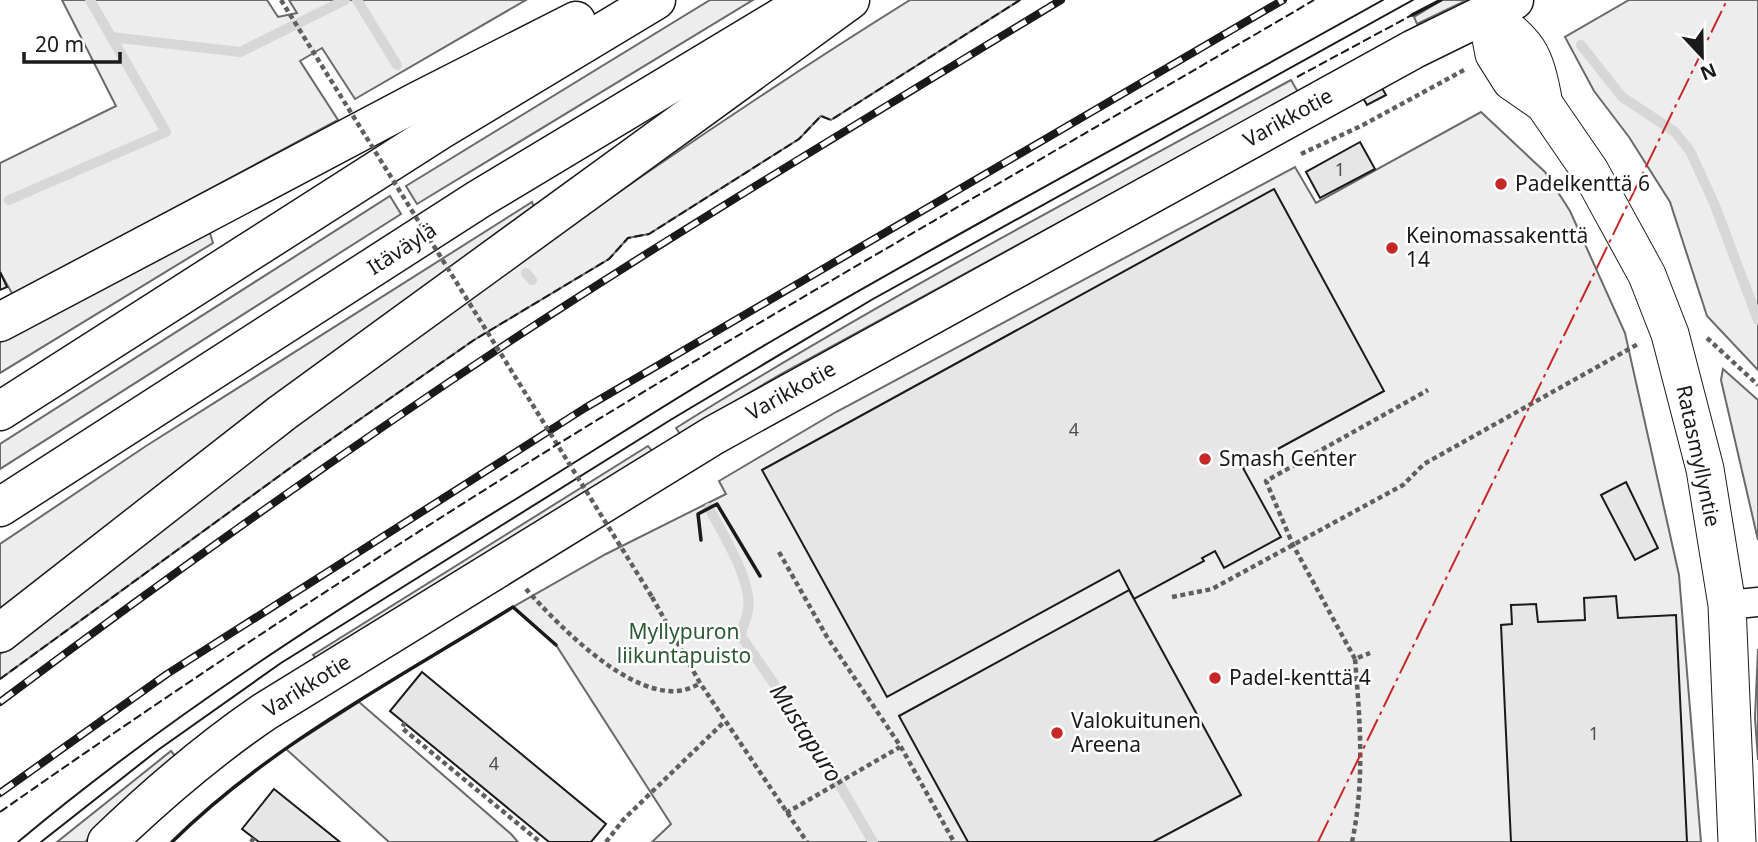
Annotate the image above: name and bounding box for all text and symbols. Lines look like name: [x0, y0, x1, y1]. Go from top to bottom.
scale bar: [24, 21, 121, 65]
north arrow: [1667, 21, 1737, 91]
text: 20 m: [35, 30, 84, 58]
text: N: [1696, 57, 1720, 87]
street label: Varikkotie: [1238, 81, 1337, 153]
house number: 1: [1335, 157, 1345, 181]
place label: Padelkenttä 6: [1515, 169, 1650, 197]
marker: Padelkenttä 6: [1493, 176, 1509, 192]
street label: Itäväylä: [362, 215, 441, 281]
place label: Keinomassakenttä 14: [1406, 221, 1588, 273]
marker: Keinomassakenttä 14: [1384, 240, 1400, 256]
street label: Varikkotie: [741, 354, 840, 426]
street label: Ratasmyllyntie: [1670, 382, 1728, 529]
house number: 4: [1069, 417, 1079, 441]
place label: Smash Center: [1219, 444, 1357, 472]
marker: Smash Center: [1197, 451, 1213, 467]
park label: Myllypuron liikuntapuisto: [617, 617, 751, 669]
street label: Varikkotie: [257, 647, 355, 723]
place label: Padel-kenttä 4: [1229, 663, 1371, 691]
marker: Padel-kenttä 4: [1207, 670, 1223, 686]
water label: Mustapuro: [763, 677, 851, 788]
place label: Valokuitunen Areena: [1071, 706, 1201, 758]
house number: 1: [1589, 721, 1599, 745]
marker: Valokuitunen Areena: [1049, 725, 1065, 741]
house number: 4: [489, 751, 499, 775]

